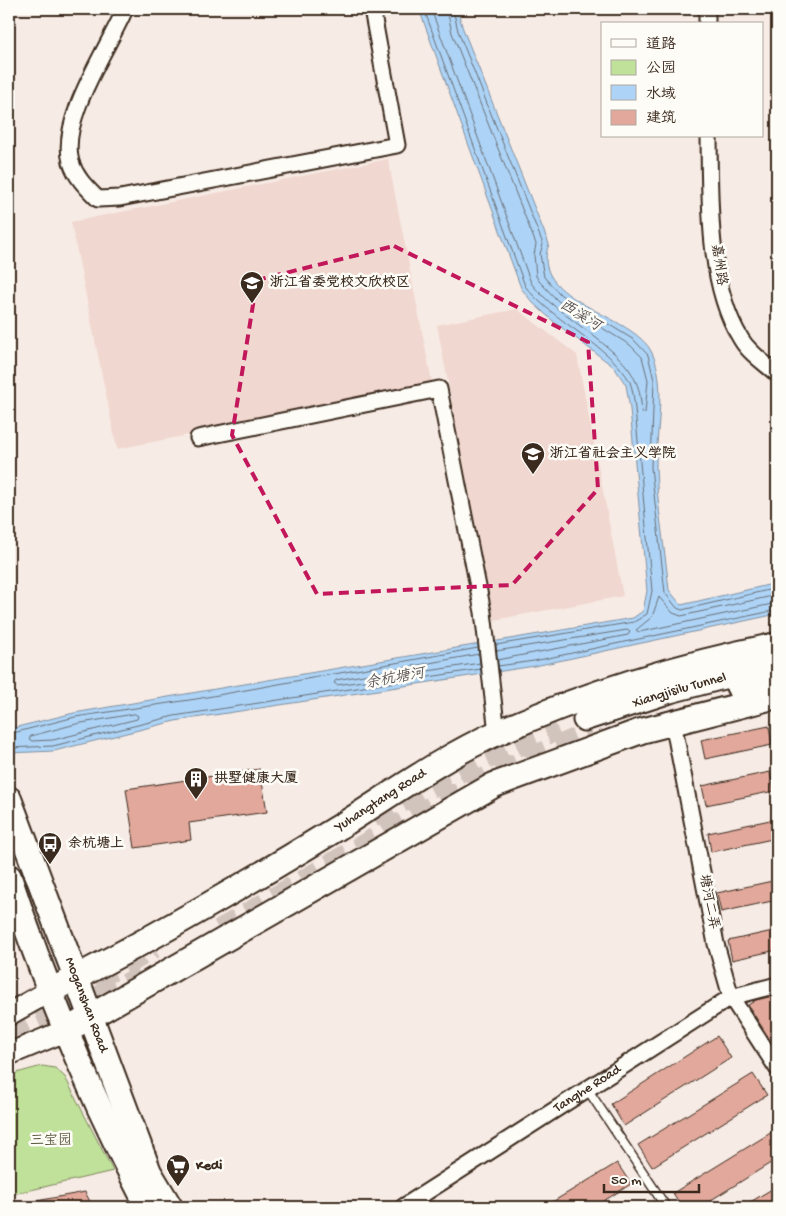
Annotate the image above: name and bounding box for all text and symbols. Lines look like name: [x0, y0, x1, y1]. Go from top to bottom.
legend: [601, 22, 764, 138]
text: 道路: [646, 36, 676, 54]
text: 公园: [646, 60, 676, 78]
text: 水域: [646, 86, 676, 104]
text: 建筑: [646, 110, 676, 128]
street label: 嘉州路: [707, 243, 730, 287]
school or university icon: 浙江省委党校文欣校区: [239, 270, 265, 304]
place label: 浙江省委党校文欣校区: [270, 274, 410, 292]
water label: 西溪河: [556, 296, 607, 337]
school or university icon: 浙江省社会主义学院: [520, 441, 546, 475]
place label: 浙江省社会主义学院: [550, 445, 676, 463]
water label: 余杭塘河: [364, 663, 429, 693]
street label: Xiangjisilu Tunnel: [629, 669, 728, 712]
street label: Yuhangtang Road: [330, 764, 431, 837]
building icon: 拱墅健康大厦: [183, 766, 209, 800]
place label: 拱墅健康大厦: [214, 770, 298, 788]
bus stop icon: 余杭塘上: [37, 831, 63, 865]
place label: 余杭塘上: [68, 835, 124, 853]
street label: 塘河二弄: [694, 873, 723, 931]
street label: Moganshan Road: [61, 955, 113, 1057]
street label: Tanghe Road: [550, 1060, 626, 1117]
park label: 三宝园: [30, 1132, 72, 1150]
supermarket icon: Kedi: [165, 1153, 191, 1187]
place label: Kedi: [195, 1158, 222, 1175]
scale bar: [604, 1161, 698, 1193]
text: 50 m: [611, 1172, 642, 1190]

